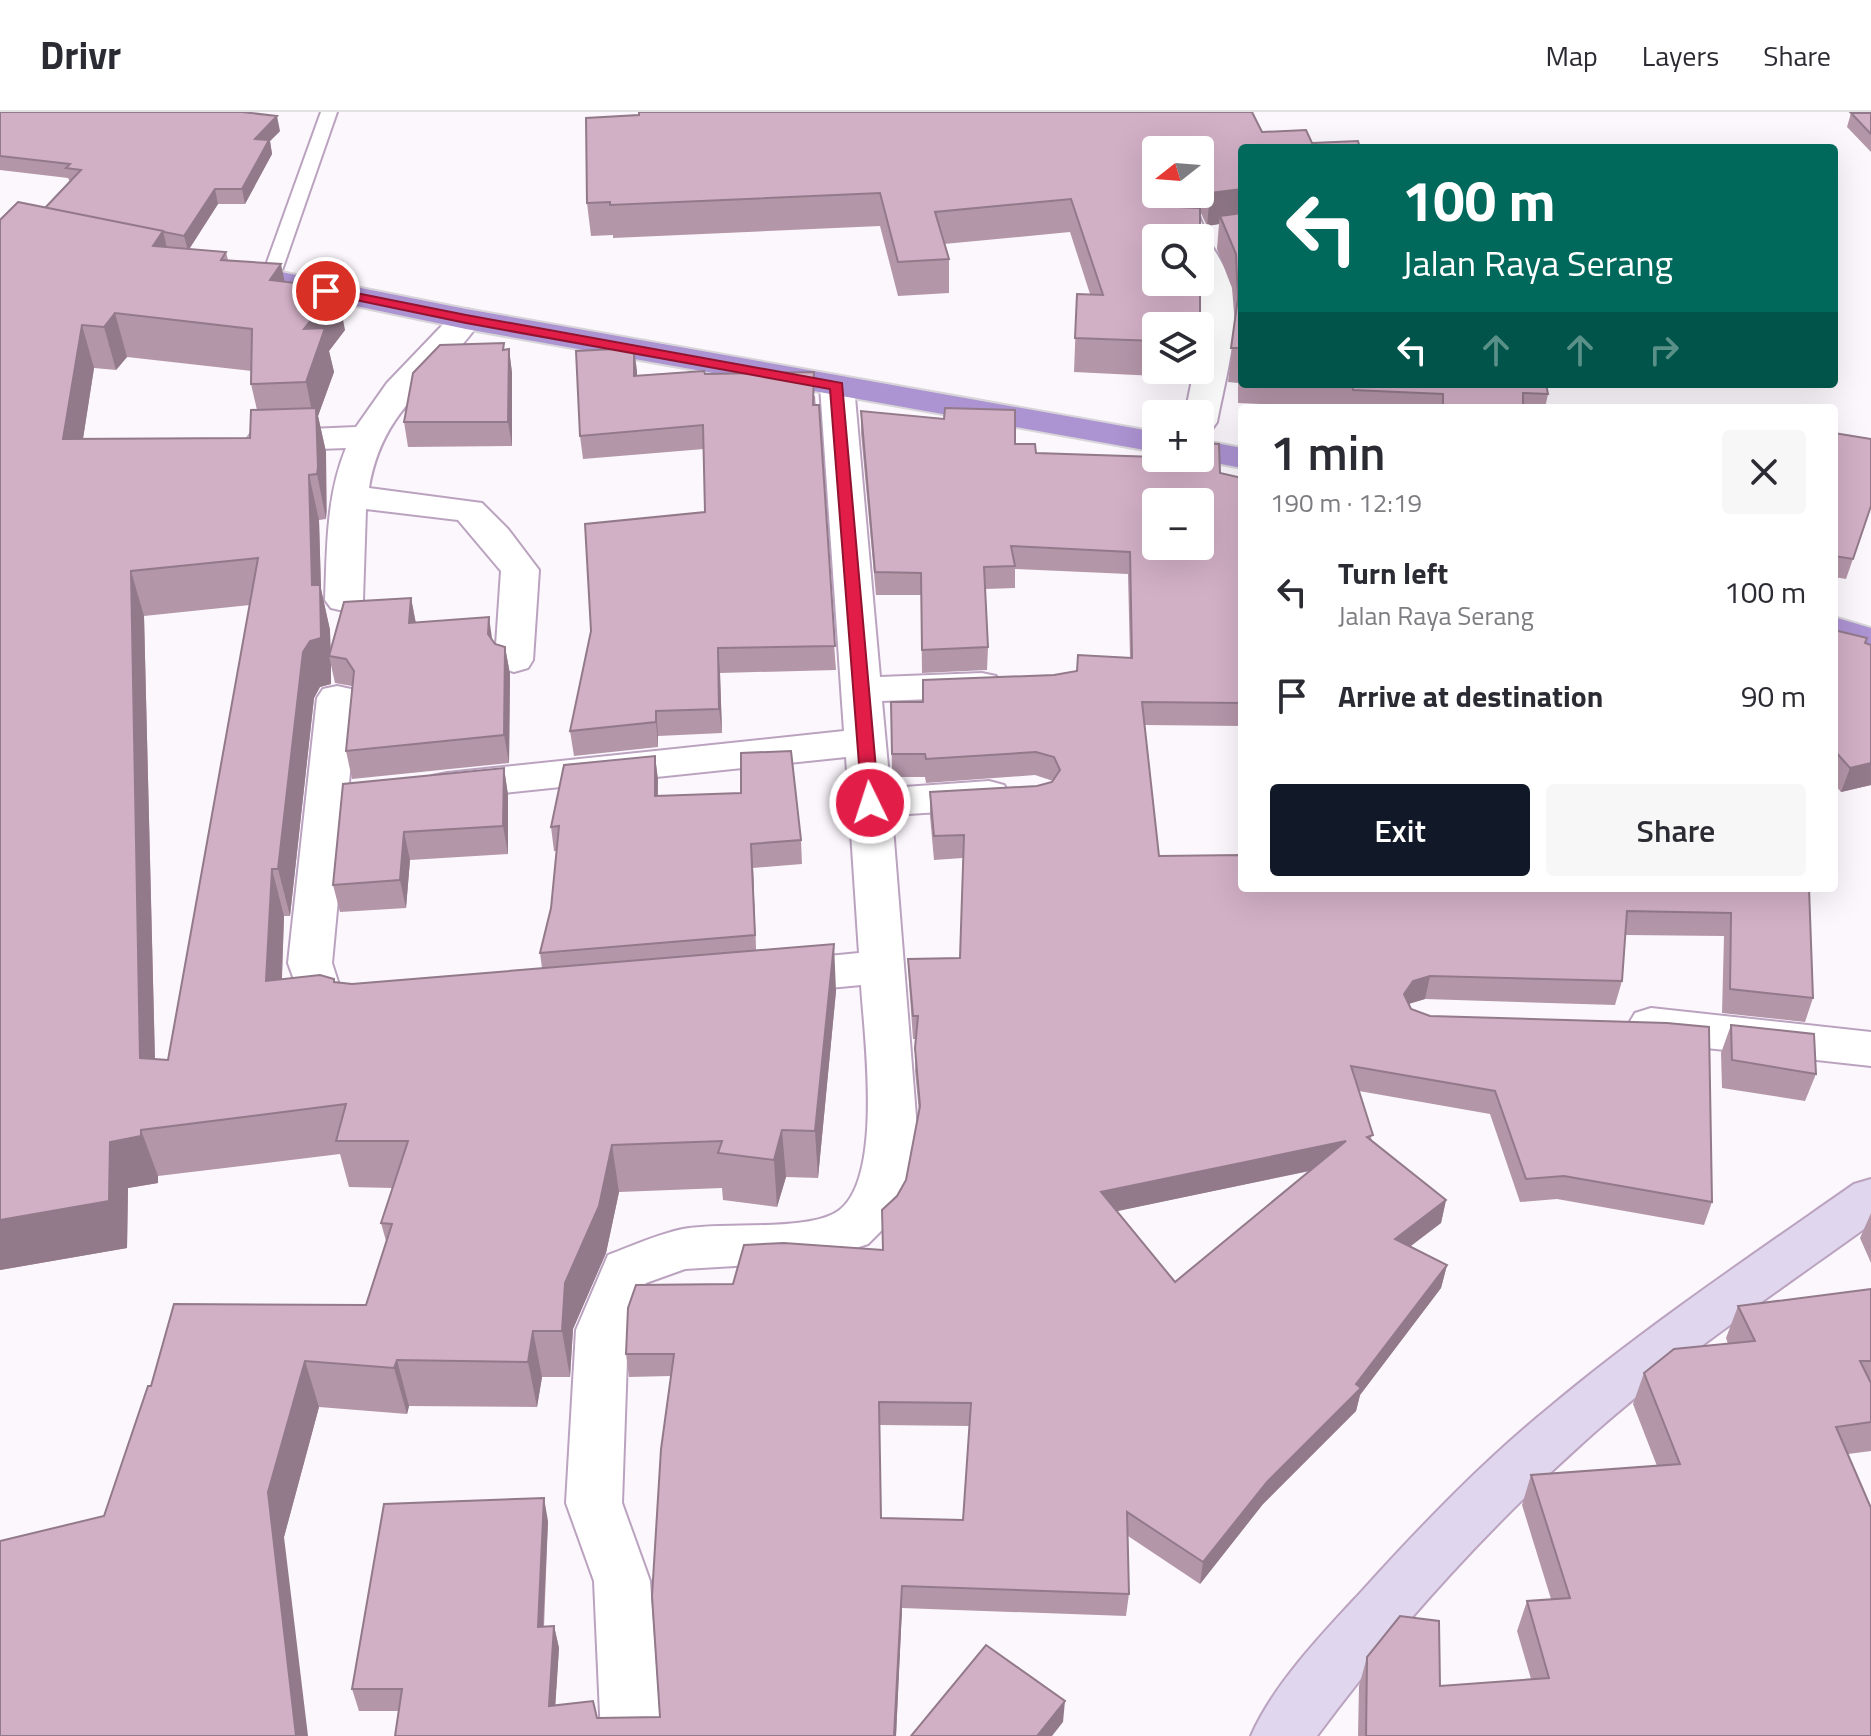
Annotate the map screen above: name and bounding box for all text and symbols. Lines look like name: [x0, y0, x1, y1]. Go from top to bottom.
text: Drivr: [40, 26, 121, 84]
text: Map: [1545, 34, 1598, 77]
text: Layers: [1642, 34, 1719, 77]
text: Share: [1763, 34, 1831, 77]
north arrow: [1142, 136, 1214, 208]
map controls: [1142, 136, 1214, 560]
text: 100 m: [1402, 158, 1555, 243]
icon: left: [1270, 176, 1374, 280]
button: search: [1142, 224, 1214, 296]
text: Jalan Raya Serang: [1402, 235, 1673, 290]
pin: [292, 257, 360, 325]
icon: arrive: [304, 269, 348, 313]
button: layers: [1142, 312, 1214, 384]
icon: left: [1390, 328, 1434, 372]
icon: ahead: [1474, 328, 1518, 372]
icon: ahead: [1558, 328, 1602, 372]
icon: right: [1642, 328, 1686, 372]
button: +: [1142, 400, 1214, 472]
text: 1 min: [1270, 416, 1385, 489]
button: close: [1722, 430, 1806, 514]
text: 190 m · 12:19: [1270, 483, 1422, 522]
button: −: [1142, 488, 1214, 560]
text: Turn left: [1338, 550, 1448, 596]
text: 100 m: [1724, 569, 1806, 615]
icon: left: [1270, 570, 1314, 614]
text: Jalan Raya Serang: [1338, 596, 1534, 635]
text: Arrive at destination: [1338, 673, 1603, 719]
text: 90 m: [1741, 673, 1806, 719]
icon: arrive: [1270, 674, 1314, 718]
position arrow: [828, 761, 912, 845]
button: Exit: [1270, 784, 1530, 876]
button: Share: [1546, 784, 1806, 876]

